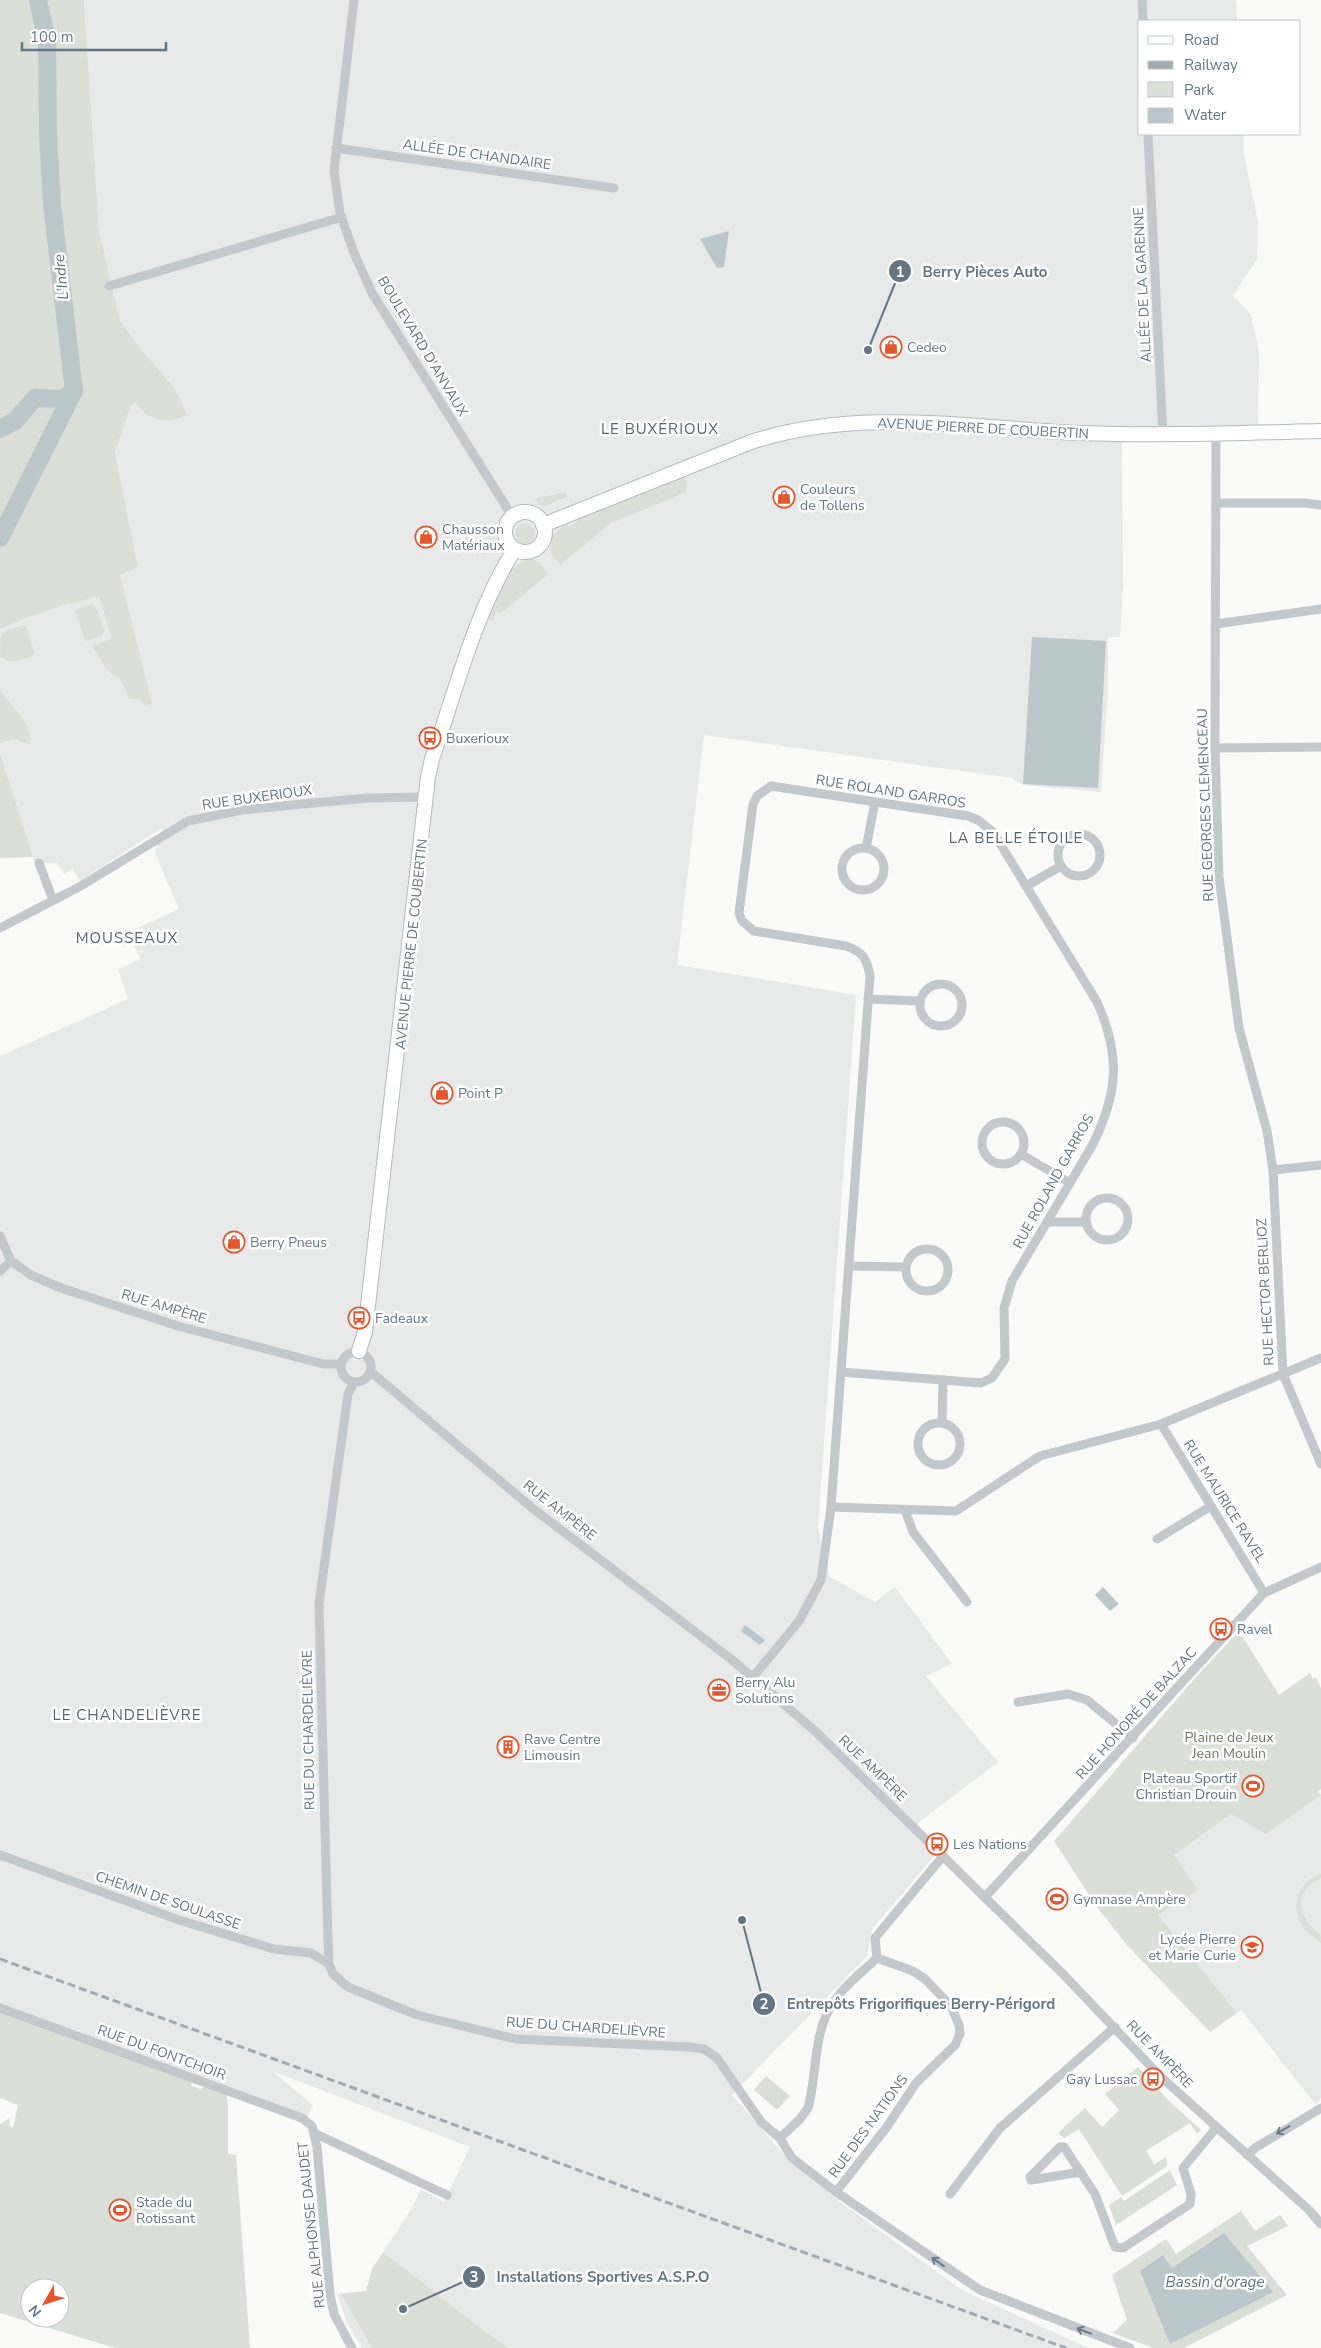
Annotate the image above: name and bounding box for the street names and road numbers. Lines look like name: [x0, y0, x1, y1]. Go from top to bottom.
street label: ALLÉE DE CHANDAIRE: [402, 135, 552, 174]
street label: ALLÉE DE LA GARENNE: [1129, 207, 1156, 363]
street label: BOULEVARD D'ANVAUX: [373, 272, 472, 420]
street label: AVENUE PIERRE DE COUBERTIN: [877, 413, 1089, 444]
street label: RUE GEORGES CLEMENCEAU: [1193, 708, 1218, 902]
street label: RUE ROLAND GARROS: [815, 770, 968, 813]
street label: RUE BUXERIOUX: [201, 780, 313, 815]
street label: AVENUE PIERRE DE COUBERTIN: [391, 838, 432, 1050]
street label: RUE ROLAND GARROS: [1008, 1110, 1099, 1252]
street label: RUE HECTOR BERLIOZ: [1252, 1218, 1279, 1366]
street label: RUE AMPÈRE: [119, 1285, 209, 1328]
street label: RUE MAURICE RAVEL: [1179, 1436, 1270, 1567]
street label: RUE AMPÈRE: [519, 1476, 600, 1545]
street label: RUE HONORÉ DE BALZAC: [1072, 1643, 1201, 1784]
street label: RUE DU CHARDELIÈVRE: [298, 1650, 319, 1810]
street label: RUE AMPÈRE: [834, 1731, 911, 1806]
street label: CHEMIN DE SOULASSE: [93, 1867, 243, 1934]
street label: RUE DU CHARDELIÈVRE: [505, 2012, 666, 2043]
street label: RUE AMPÈRE: [1122, 2016, 1197, 2093]
street label: RUE DU FONTCHOIR: [95, 2020, 229, 2085]
street label: RUE DES NATIONS: [825, 2071, 913, 2182]
street label: RUE ALPHONSE DAUDET: [293, 2140, 330, 2309]

